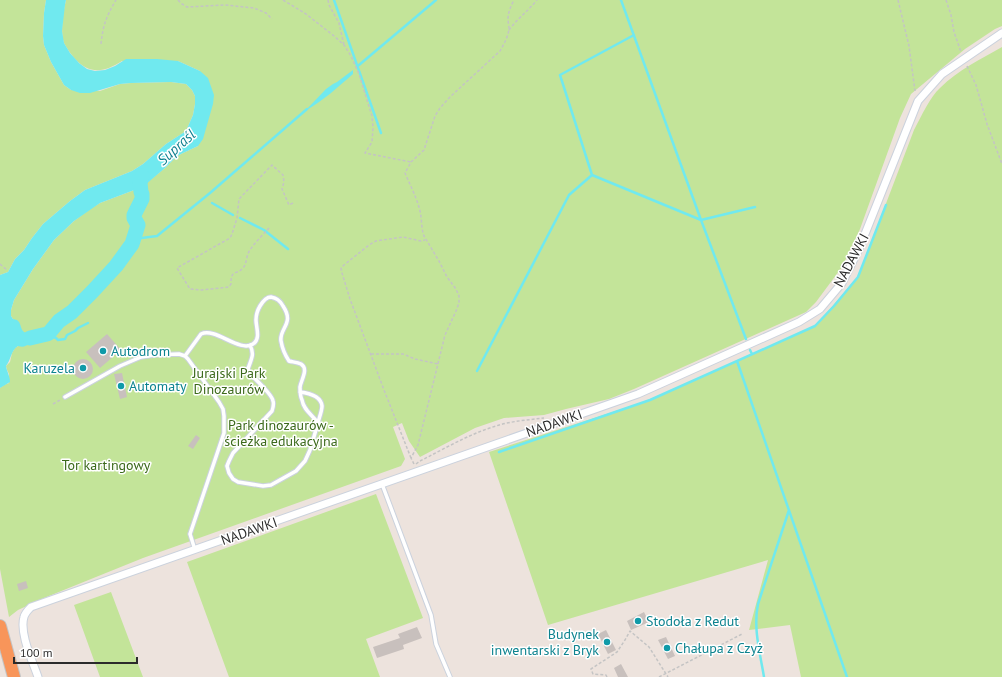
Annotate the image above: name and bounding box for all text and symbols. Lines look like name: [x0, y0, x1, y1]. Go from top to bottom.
water label: Supraśl: [153, 125, 199, 169]
street label: NADAWKI: [829, 230, 873, 290]
place label: Autodrom: [111, 342, 170, 360]
marker: Autodrom: [98, 346, 108, 356]
place label: Karuzela: [23, 359, 75, 377]
marker: Karuzela: [78, 363, 88, 373]
park label: Jurajski Park Dinozaurów: [192, 364, 266, 398]
place label: Automaty: [129, 377, 187, 395]
marker: Automaty: [116, 381, 126, 391]
street label: NADAWKI: [523, 405, 585, 441]
park label: Park dinozaurów - ścieżka edukacyjna: [224, 416, 338, 450]
park label: Tor kartingowy: [62, 456, 151, 474]
street label: NADAWKI: [218, 513, 280, 549]
place label: Stodoła z Redut: [646, 612, 739, 630]
marker: Stodoła z Redut: [633, 616, 643, 626]
place label: Budynek inwentarski z Bryk: [491, 625, 599, 659]
marker: Budynek inwentarski z Bryk: [602, 637, 612, 647]
scale bar: [14, 639, 137, 665]
place label: Chałupa z Czyż: [675, 639, 763, 657]
marker: Chałupa z Czyż: [662, 643, 672, 653]
text: 100 m: [20, 645, 53, 660]

